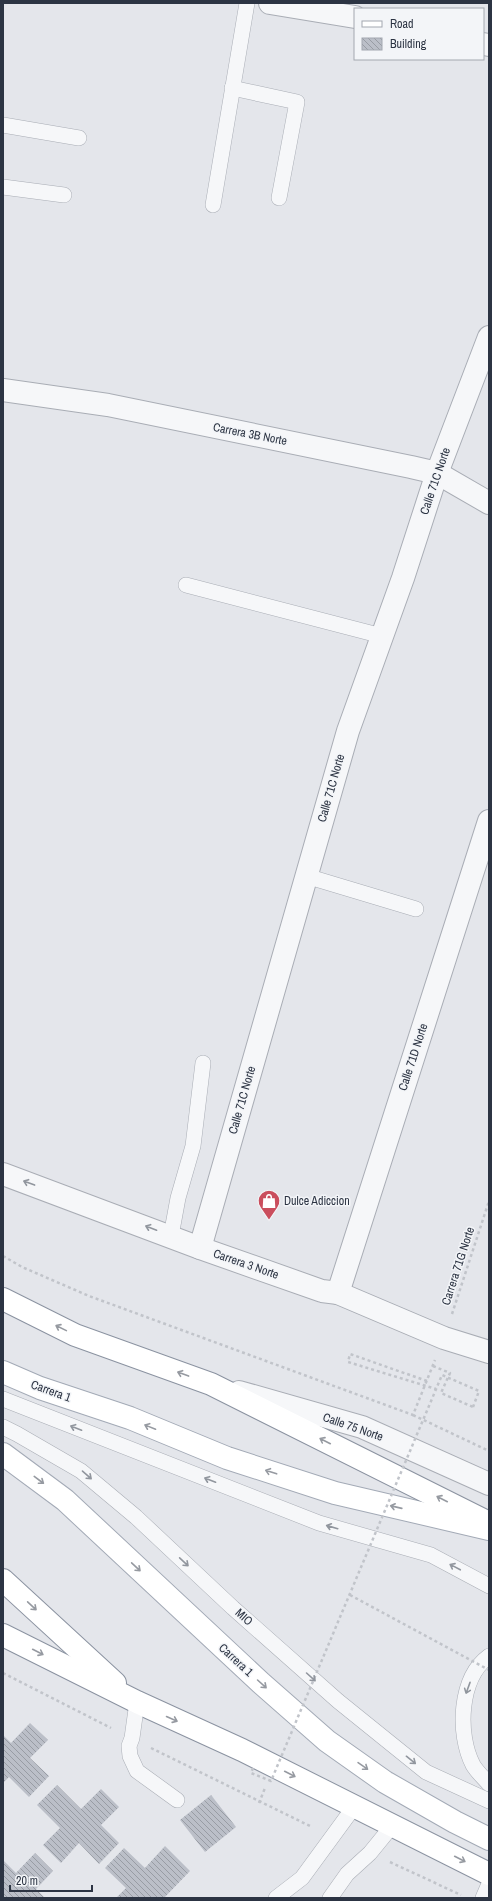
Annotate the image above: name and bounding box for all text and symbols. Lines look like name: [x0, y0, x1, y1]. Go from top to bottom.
legend: [354, 8, 484, 60]
text: Road: [390, 16, 414, 32]
text: Building: [390, 36, 427, 52]
street label: Carrera 3B Norte: [212, 419, 288, 449]
street label: Calle 71C Norte: [416, 445, 454, 517]
street label: Calle 71C Norte: [314, 752, 348, 824]
street label: Calle 71D Norte: [395, 1021, 431, 1093]
street label: Calle 71C Norte: [225, 1064, 259, 1136]
one-way arrow: [23, 1178, 35, 1186]
shop icon: Dulce Adiccion: [256, 1188, 282, 1221]
place label: Dulce Adiccion: [284, 1193, 350, 1209]
one-way arrow: [145, 1224, 157, 1232]
street label: Carrera 71G Norte: [438, 1225, 478, 1307]
street label: Carrera 3 Norte: [211, 1245, 281, 1283]
one-way arrow: [55, 1324, 67, 1331]
one-way arrow: [177, 1369, 189, 1377]
street label: Carrera 1: [29, 1376, 74, 1406]
street label: Calle 75 Norte: [321, 1409, 385, 1445]
one-way arrow: [144, 1422, 156, 1430]
one-way arrow: [70, 1424, 82, 1432]
one-way arrow: [320, 1437, 332, 1444]
one-way arrow: [265, 1468, 278, 1475]
one-way arrow: [81, 1471, 92, 1480]
one-way arrow: [205, 1475, 217, 1483]
one-way arrow: [34, 1476, 45, 1484]
one-way arrow: [436, 1495, 448, 1502]
one-way arrow: [390, 1503, 403, 1510]
one-way arrow: [325, 1523, 338, 1530]
one-way arrow: [178, 1557, 188, 1566]
one-way arrow: [131, 1562, 141, 1571]
one-way arrow: [449, 1563, 461, 1571]
one-way arrow: [26, 1602, 37, 1611]
street label: MIO: [232, 1605, 257, 1629]
street label: Carrera 1: [215, 1640, 257, 1680]
one-way arrow: [32, 1649, 44, 1657]
one-way arrow: [306, 1672, 316, 1682]
one-way arrow: [256, 1680, 267, 1689]
one-way arrow: [464, 1682, 471, 1695]
one-way arrow: [166, 1715, 178, 1723]
one-way arrow: [406, 1756, 417, 1764]
one-way arrow: [357, 1762, 368, 1770]
one-way arrow: [283, 1771, 295, 1778]
one-way arrow: [453, 1856, 465, 1863]
scale bar: [10, 1867, 92, 1893]
text: 20 m: [16, 1873, 38, 1889]

